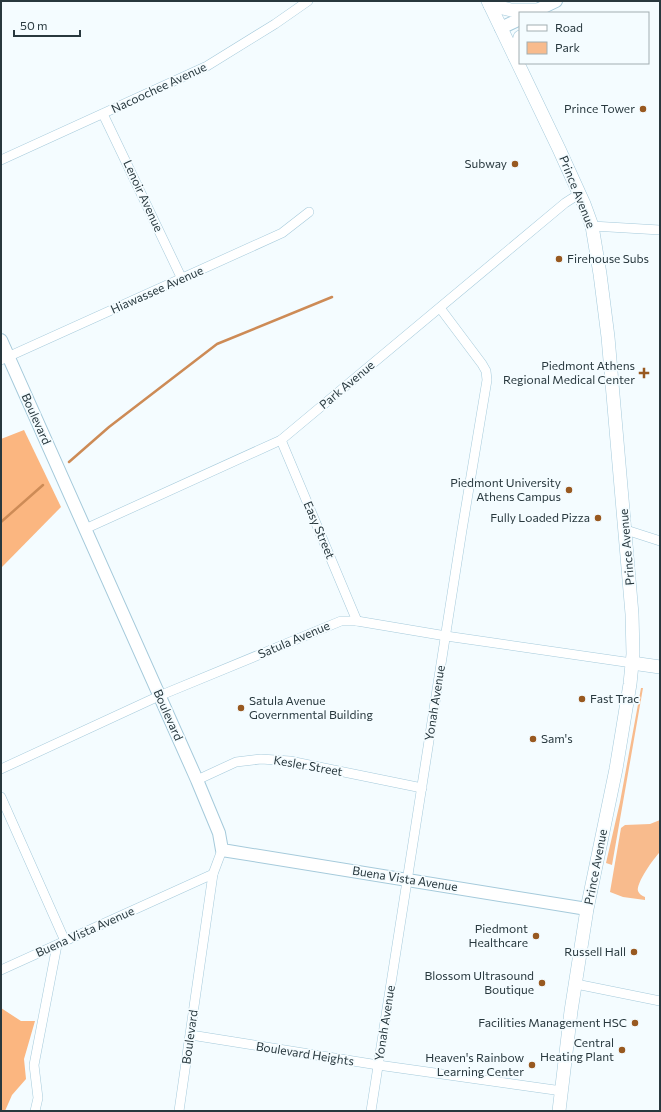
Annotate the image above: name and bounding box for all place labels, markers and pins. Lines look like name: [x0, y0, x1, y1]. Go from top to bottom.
place label: Prince Tower: [564, 101, 635, 115]
marker: Prince Tower: [638, 104, 648, 114]
place label: Subway: [464, 156, 507, 170]
marker: Subway: [510, 159, 520, 169]
place label: Firehouse Subs: [567, 251, 649, 265]
marker: Firehouse Subs: [554, 254, 564, 264]
place label: Piedmont Athens Regional Medical Center: [503, 358, 635, 386]
marker: Piedmont Athens Regional Medical Center: [638, 367, 650, 379]
place label: Piedmont University Athens Campus: [450, 475, 561, 503]
marker: Piedmont University Athens Campus: [564, 485, 574, 495]
place label: Fully Loaded Pizza: [490, 510, 590, 524]
marker: Fully Loaded Pizza: [593, 513, 603, 523]
place label: Fast Trac: [590, 691, 639, 705]
place label: Satula Avenue Governmental Building: [249, 693, 373, 721]
marker: Fast Trac: [577, 694, 587, 704]
marker: Satula Avenue Governmental Building: [236, 703, 246, 713]
place label: Sam's: [541, 731, 573, 745]
marker: Sam's: [528, 734, 538, 744]
place label: Piedmont Healthcare: [468, 921, 528, 949]
marker: Piedmont Healthcare: [531, 931, 541, 941]
place label: Russell Hall: [564, 944, 626, 958]
marker: Russell Hall: [629, 947, 639, 957]
place label: Blossom Ultrasound Boutique: [424, 968, 534, 996]
marker: Blossom Ultrasound Boutique: [537, 978, 547, 988]
place label: Facilities Management HSC: [478, 1015, 627, 1029]
marker: Facilities Management HSC: [630, 1018, 640, 1028]
place label: Central Heating Plant: [540, 1035, 614, 1063]
marker: Central Heating Plant: [617, 1045, 627, 1055]
place label: Heaven's Rainbow Learning Center: [425, 1050, 524, 1078]
marker: Heaven's Rainbow Learning Center: [527, 1060, 537, 1070]

